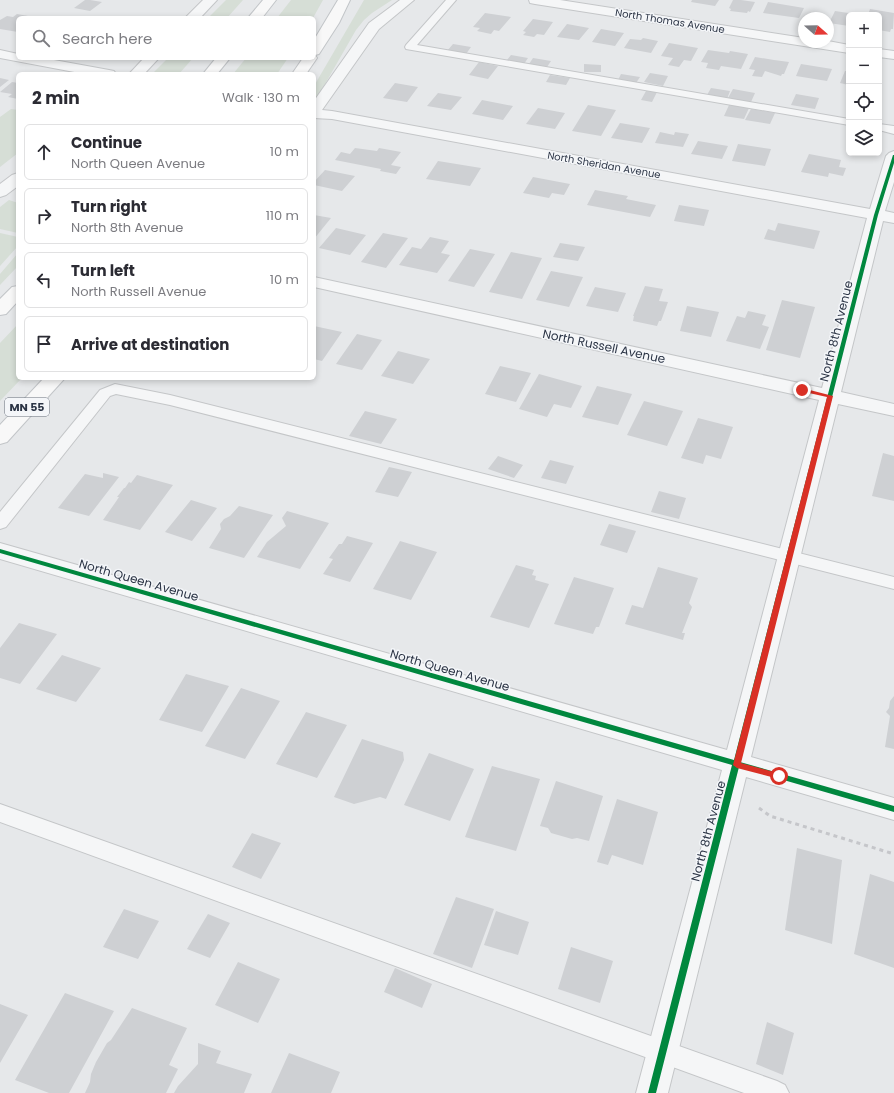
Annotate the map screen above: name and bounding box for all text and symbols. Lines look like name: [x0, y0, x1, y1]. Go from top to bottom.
street label: North Thomas Avenue: [614, 5, 726, 37]
north arrow: [798, 12, 834, 48]
map controls: [846, 12, 882, 156]
button: +: [846, 12, 882, 48]
search box: [16, 16, 316, 60]
icon: search: [30, 27, 52, 49]
text: Search here: [62, 28, 152, 49]
button: −: [846, 48, 882, 84]
button: locate: [846, 84, 882, 120]
text: 2 min: [32, 86, 80, 110]
text: Walk · 130 m: [222, 88, 300, 107]
button: layers: [846, 120, 882, 156]
text: Continue: [71, 132, 142, 153]
icon: ahead: [33, 141, 55, 163]
text: 10 m: [270, 142, 299, 161]
street label: North Sheridan Avenue: [546, 148, 662, 182]
text: North Queen Avenue: [71, 154, 205, 173]
text: Turn right: [71, 196, 147, 217]
icon: right: [33, 205, 55, 227]
text: 110 m: [266, 206, 299, 225]
text: North 8th Avenue: [71, 218, 183, 237]
text: Turn left: [71, 260, 135, 281]
icon: left: [33, 269, 55, 291]
text: 10 m: [270, 270, 299, 289]
street label: North 8th Avenue: [815, 279, 857, 383]
text: North Russell Avenue: [71, 282, 206, 301]
street label: North Russell Avenue: [541, 325, 667, 367]
icon: arrive: [33, 333, 55, 355]
text: Arrive at destination: [71, 334, 229, 355]
route end: [793, 381, 811, 399]
road number: MN 55: [5, 398, 49, 416]
street label: North Queen Avenue: [77, 555, 201, 605]
street label: North Queen Avenue: [388, 645, 512, 695]
route start: [770, 767, 788, 785]
street label: North 8th Avenue: [686, 779, 730, 883]

